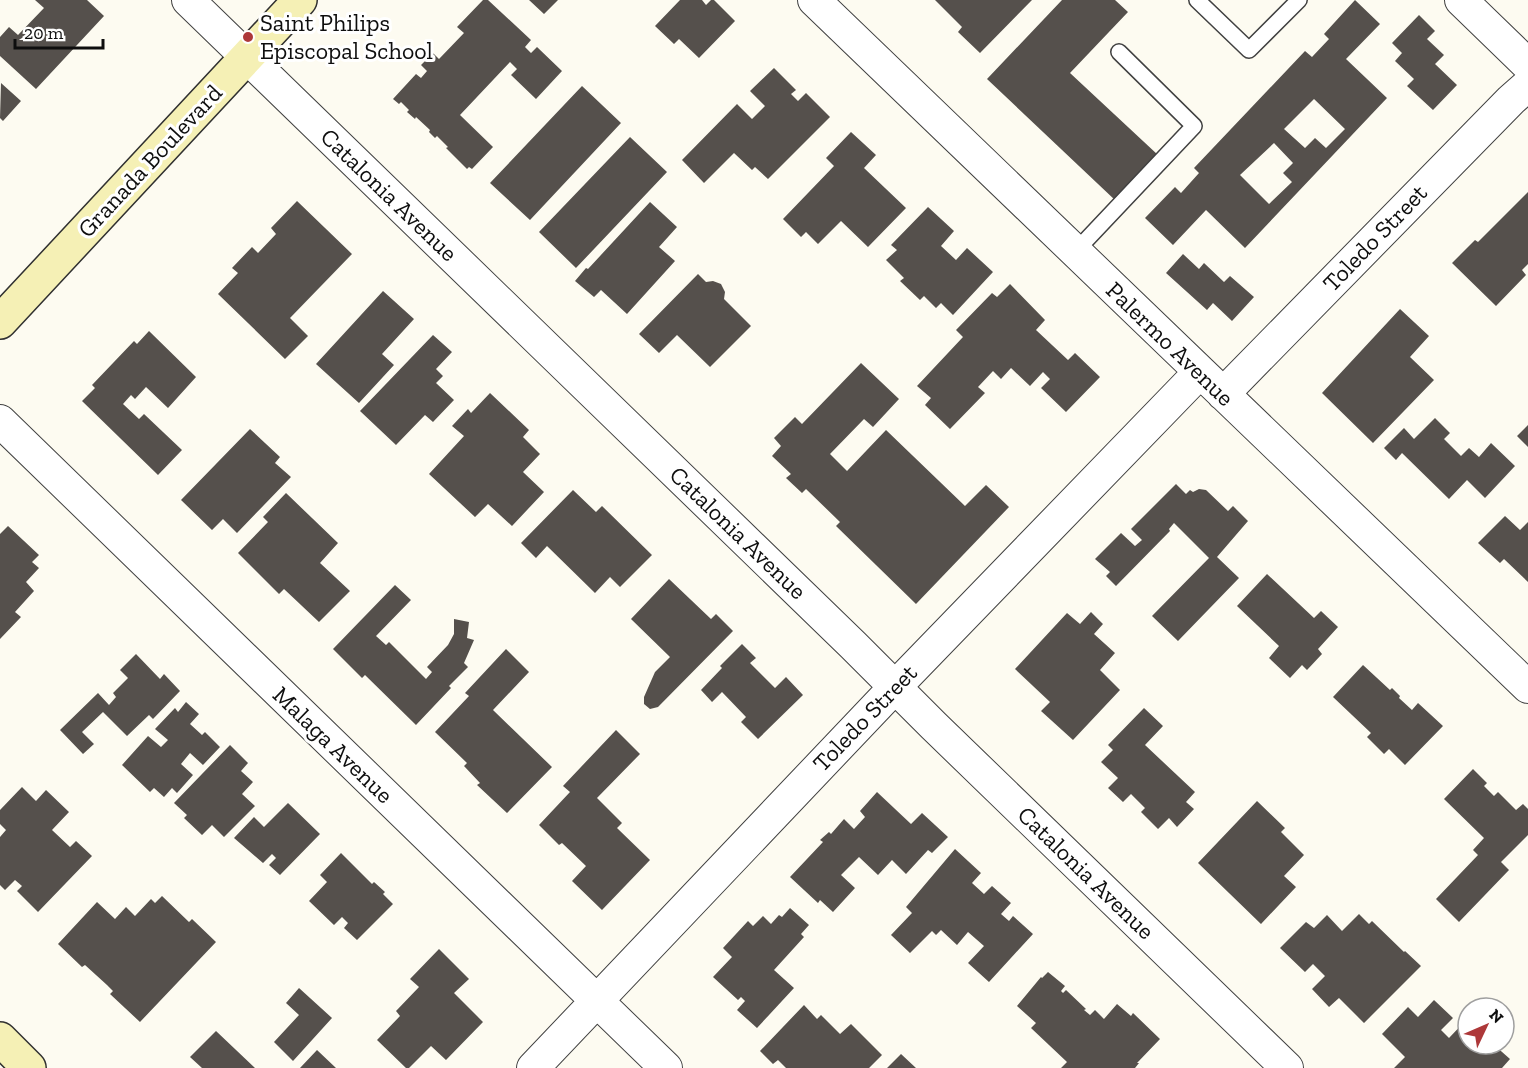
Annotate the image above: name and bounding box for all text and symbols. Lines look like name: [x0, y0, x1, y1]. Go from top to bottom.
place label: Saint Philips Episcopal School: [260, 8, 433, 65]
scale bar: [15, 12, 104, 50]
text: 20 m: [24, 22, 64, 44]
marker: Saint Philips Episcopal School: [241, 30, 255, 44]
street label: Granada Boulevard: [71, 78, 228, 243]
street label: Catalonia Avenue: [315, 122, 464, 267]
street label: Toledo Street: [1316, 178, 1433, 297]
street label: Palermo Avenue: [1100, 275, 1240, 412]
street label: Catalonia Avenue: [664, 460, 813, 605]
street label: Toledo Street: [806, 658, 923, 777]
street label: Malaga Avenue: [267, 680, 400, 809]
street label: Catalonia Avenue: [1012, 800, 1161, 945]
north arrow: [1456, 996, 1516, 1056]
text: N: [1485, 1005, 1507, 1027]

